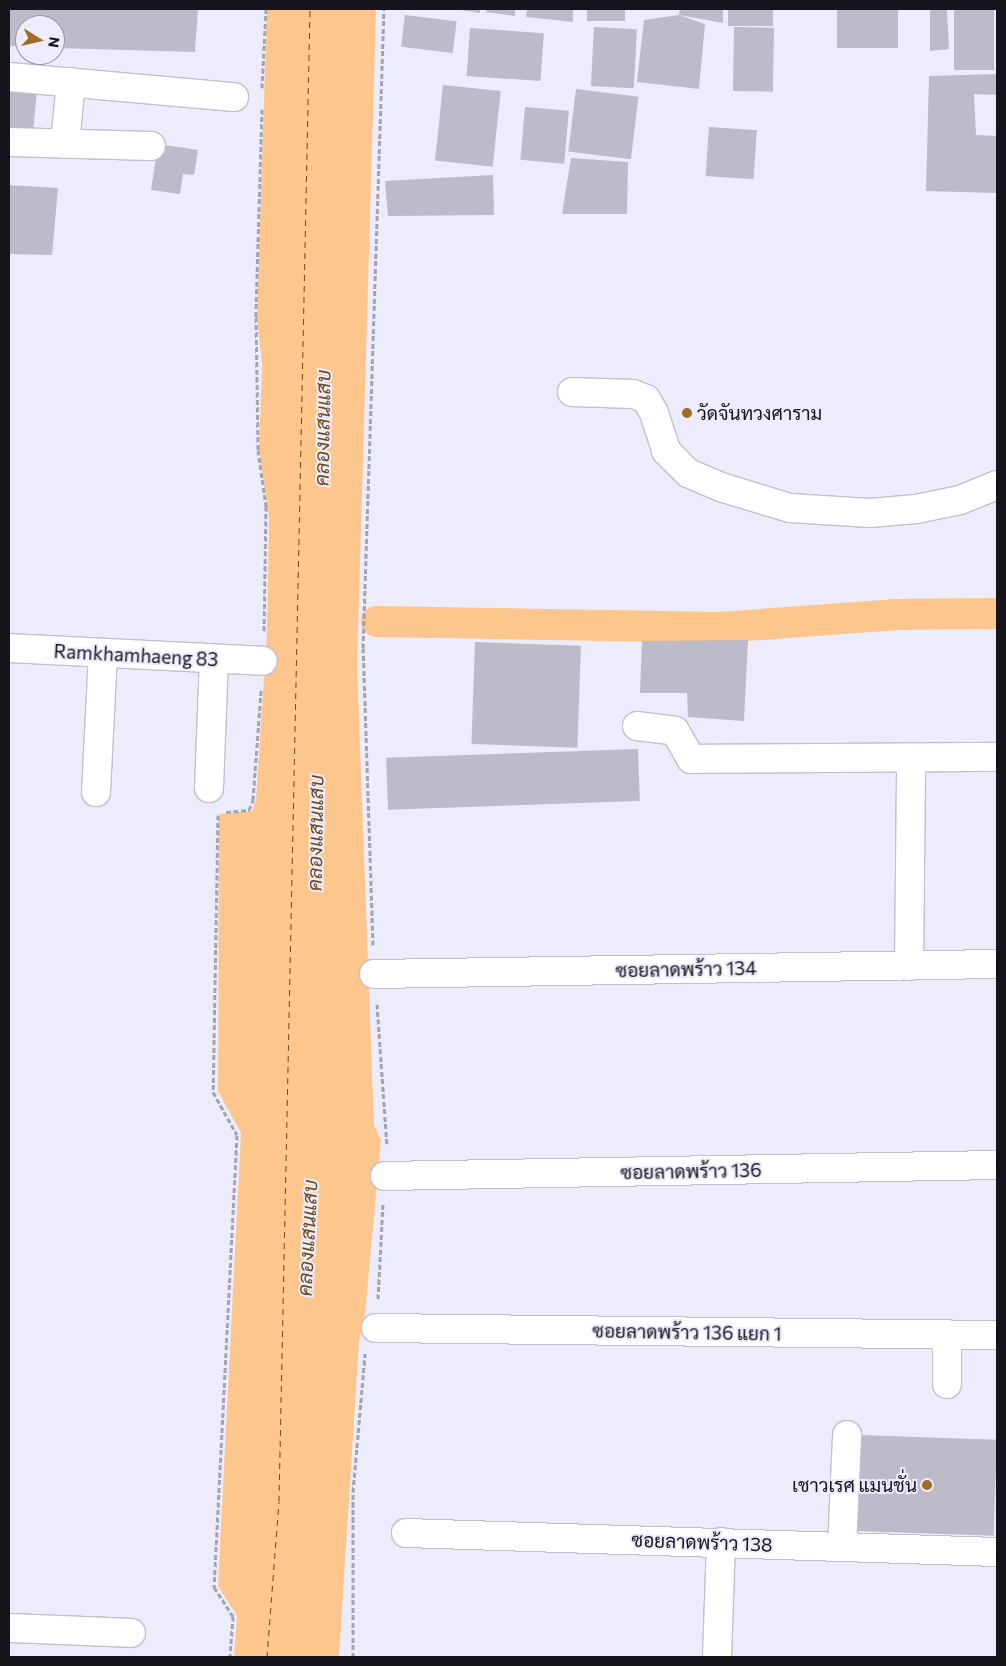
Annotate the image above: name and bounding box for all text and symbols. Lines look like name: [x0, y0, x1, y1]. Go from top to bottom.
north arrow: [15, 15, 65, 65]
text: N: [45, 36, 64, 49]
water label: คลองแสนแสบ: [309, 370, 335, 486]
place label: วัดจันทวงศาราม: [697, 402, 822, 424]
marker: วัดจันทวงศาราม: [681, 407, 693, 419]
street label: Ramkhamhaeng 83: [53, 639, 219, 671]
water label: คลองแสนแสบ: [302, 775, 328, 891]
street label: ซอยลาดพร้าว 134: [615, 956, 757, 982]
street label: ซอยลาดพร้าว 136: [620, 1158, 762, 1184]
water label: คลองแสนแสบ: [292, 1179, 322, 1297]
street label: ซอยลาดพร้าว 136 แยก 1: [592, 1319, 782, 1345]
place label: เชาวเรศ แมนชั่น: [792, 1474, 917, 1496]
marker: เชาวเรศ แมนชั่น: [921, 1479, 933, 1491]
street label: ซอยลาดพร้าว 138: [631, 1528, 773, 1556]

